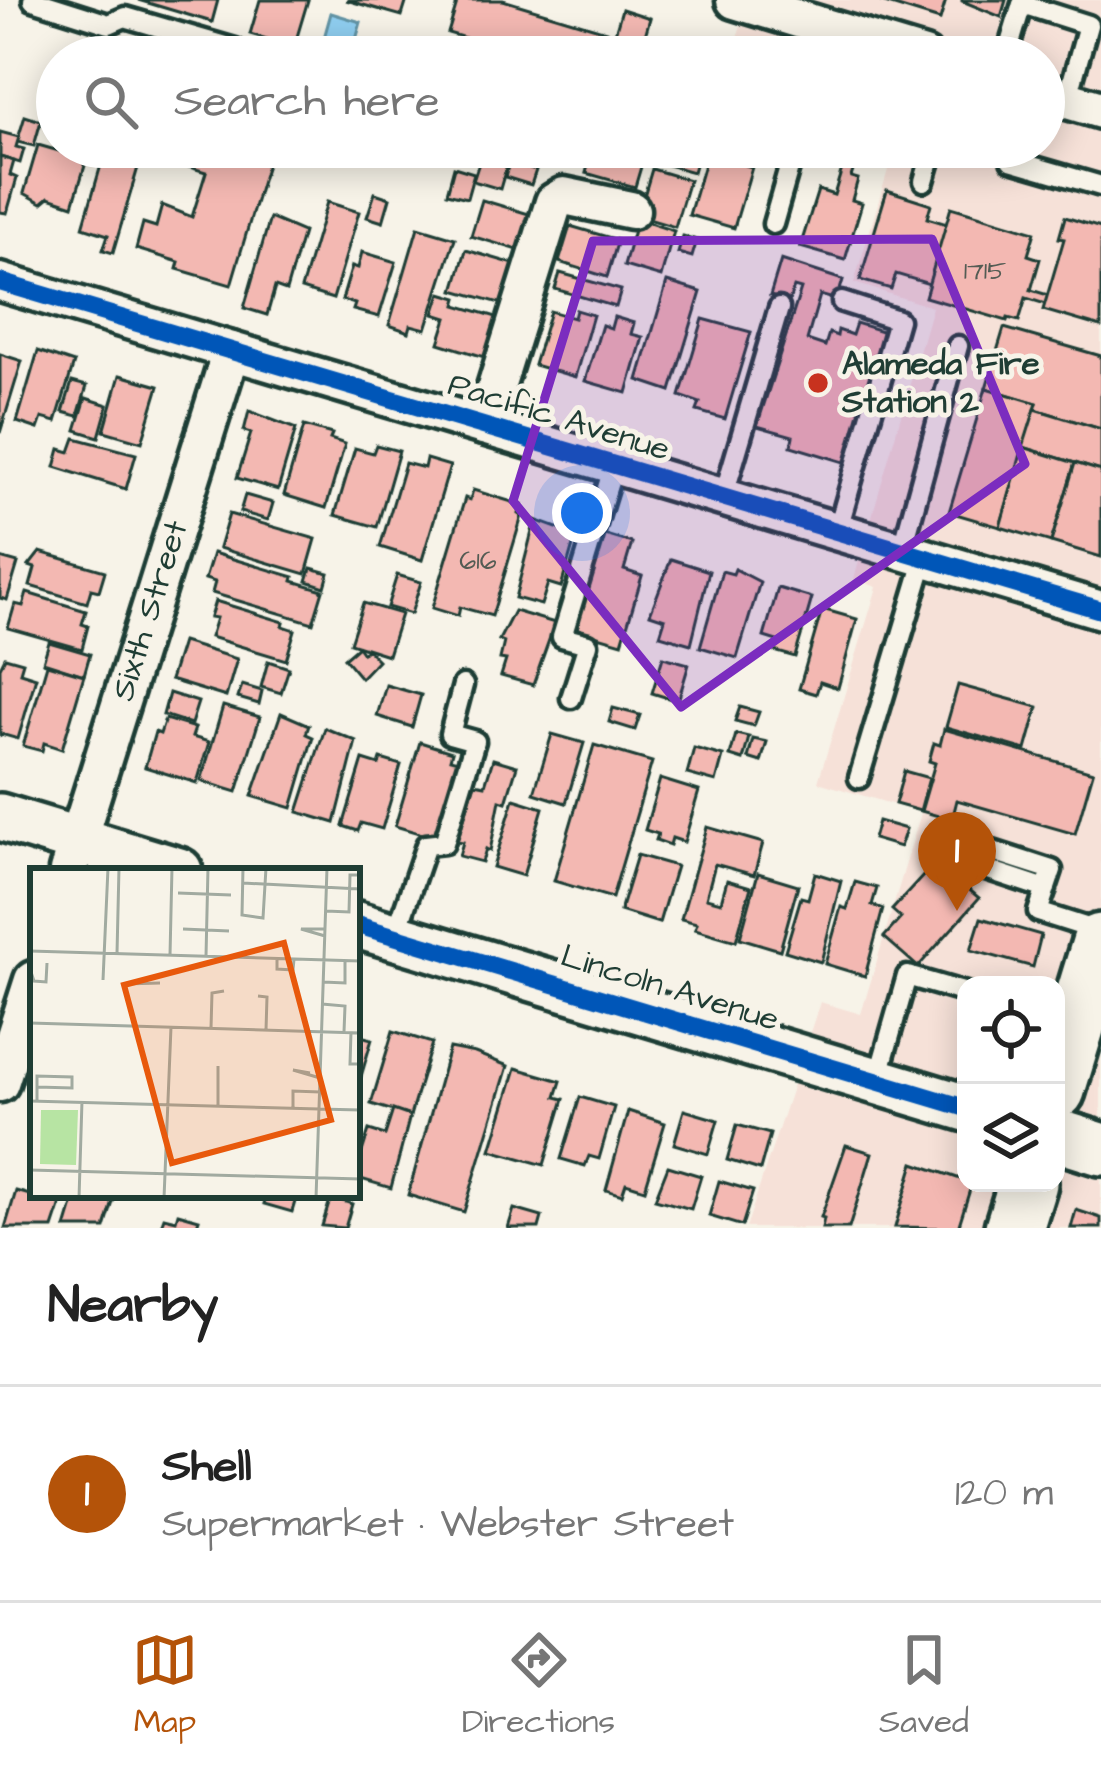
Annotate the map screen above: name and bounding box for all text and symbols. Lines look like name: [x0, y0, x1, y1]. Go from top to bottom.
search box: [36, 36, 1065, 168]
icon: search: [78, 69, 144, 135]
text: Search here: [174, 71, 440, 133]
house number: 1715: [964, 252, 1006, 290]
place label: Alameda Fire Station 2: [841, 341, 1040, 425]
street label: Pacific Avenue: [442, 361, 676, 473]
marker: Alameda Fire Station 2: [805, 370, 831, 396]
your location: [552, 483, 612, 543]
street label: Sixth Street: [100, 515, 199, 706]
house number: 616: [459, 542, 497, 580]
pin: 1: [918, 812, 996, 911]
inset map: [30, 868, 360, 1198]
street label: Lincoln Avenue: [555, 933, 785, 1043]
map controls: [957, 976, 1065, 1192]
button: locate: [957, 976, 1065, 1084]
button: layers: [957, 1084, 1065, 1192]
text: Nearby: [48, 1271, 218, 1342]
text: Shell: [162, 1436, 252, 1498]
text: 1: [85, 1467, 90, 1521]
text: 120 m: [955, 1467, 1053, 1521]
text: Supermarket · Webster Street: [162, 1498, 734, 1552]
tab: Map: [132, 1627, 198, 1745]
tab: Directions: [462, 1627, 615, 1745]
tab: Saved: [879, 1627, 969, 1745]

